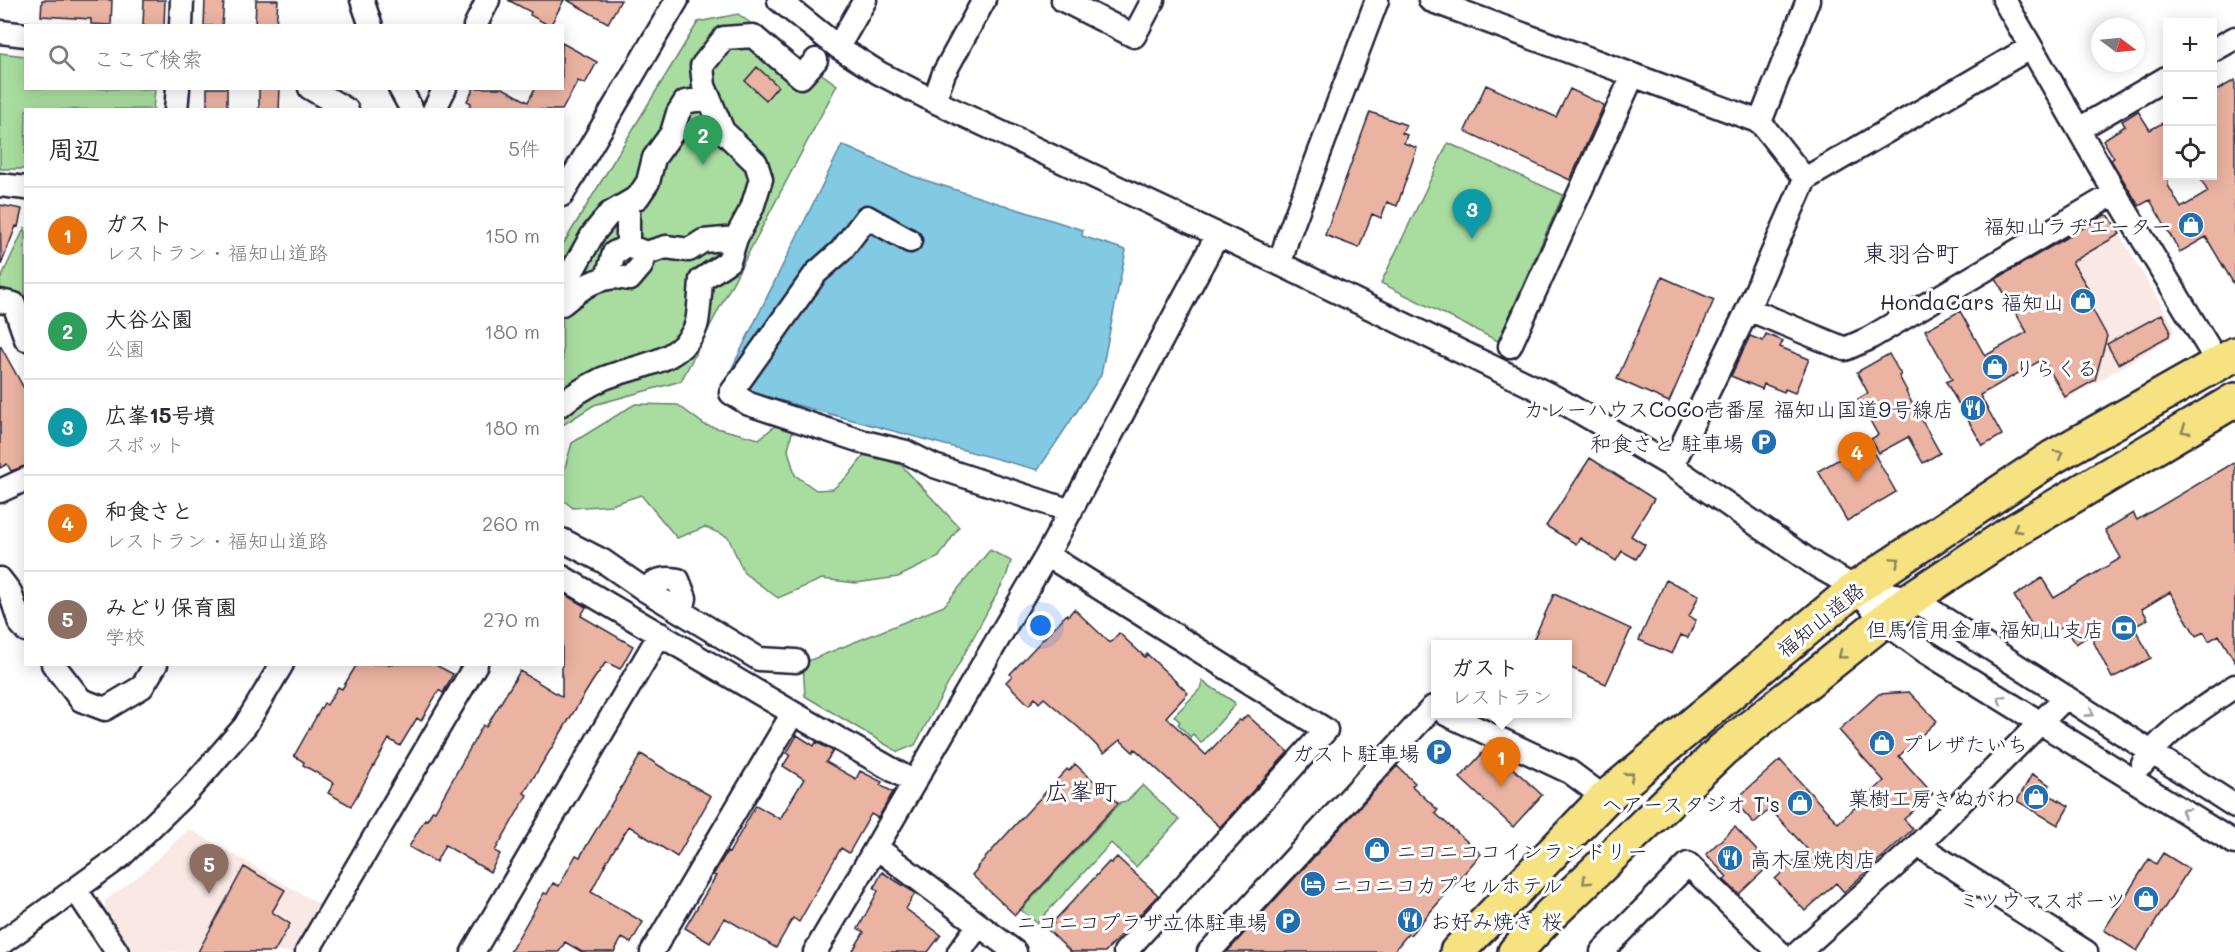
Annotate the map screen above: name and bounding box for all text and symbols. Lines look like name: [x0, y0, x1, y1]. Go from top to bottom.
north arrow: [2091, 18, 2145, 72]
map controls: [2163, 18, 2217, 180]
button: +: [2163, 18, 2217, 72]
search box: [24, 24, 564, 90]
icon: search: [45, 41, 78, 74]
text: ここで検索: [93, 44, 203, 73]
button: −: [2163, 72, 2217, 126]
pin: 2: [684, 116, 722, 165]
button: locate: [2163, 126, 2217, 180]
text: 周辺: [48, 132, 100, 166]
text: 5件: [508, 135, 540, 161]
pin: 3: [1452, 190, 1492, 239]
text: ガスト: [105, 208, 173, 237]
shop icon: 福知山ラヂエーター: [2176, 210, 2206, 240]
place label: 福知山ラヂエーター: [1983, 212, 2172, 239]
text: 1: [63, 222, 72, 248]
text: 150 m: [485, 222, 540, 248]
district label: 東羽合町: [1863, 237, 1959, 268]
text: レストラン · 福知山道路: [105, 239, 328, 265]
shop icon: HondaCars 福知山: [2068, 286, 2098, 316]
place label: HondaCars 福知山: [1880, 288, 2064, 315]
text: 大谷公園: [105, 304, 193, 333]
text: 2: [62, 318, 73, 344]
text: 180 m: [484, 318, 540, 344]
text: 公園: [105, 335, 145, 361]
shop icon: りらくる: [1980, 352, 2010, 382]
place label: りらくる: [2014, 354, 2098, 381]
restaurant icon: カレーハウスCoCo壱番屋 福知山国道9号線店: [1958, 393, 1988, 423]
place label: カレーハウスCoCo壱番屋 福知山国道9号線店: [1523, 395, 1954, 422]
text: 広峯15号墳: [105, 400, 216, 429]
text: 3: [62, 414, 74, 440]
text: 180 m: [484, 414, 540, 440]
one-way arrow: [2181, 422, 2191, 434]
parking icon: 和食さと 駐車場: [1749, 427, 1779, 457]
place label: 和食さと 駐車場: [1590, 429, 1744, 456]
text: スポット: [105, 431, 185, 457]
pin: 4: [1838, 432, 1876, 482]
one-way arrow: [2053, 450, 2063, 461]
text: 和食さと: [105, 496, 193, 525]
text: 4: [61, 510, 74, 536]
text: 260 m: [482, 510, 540, 536]
one-way arrow: [2013, 522, 2023, 534]
text: レストラン · 福知山道路: [105, 527, 328, 553]
one-way arrow: [1889, 557, 1900, 568]
street label: 福知山道路: [1771, 575, 1869, 663]
text: みどり保育園: [105, 592, 237, 621]
text: 5: [62, 606, 73, 632]
text: 270 m: [483, 606, 540, 632]
your location: [1026, 611, 1055, 640]
bank icon: 但馬信用金庫 福知山支店: [2109, 613, 2139, 643]
place label: 但馬信用金庫 福知山支店: [1866, 615, 2104, 642]
text: 学校: [105, 623, 145, 649]
popup: [1431, 640, 1572, 718]
one-way arrow: [1837, 647, 1848, 658]
text: ガスト: [1451, 652, 1519, 681]
text: レストラン: [1451, 683, 1552, 709]
one-way arrow: [1997, 694, 2007, 706]
one-way arrow: [2083, 706, 2094, 717]
shop icon: プレザたいち: [1867, 728, 1897, 758]
place label: プレザたいち: [1902, 730, 2028, 757]
parking icon: ガスト駐車場: [1424, 737, 1454, 767]
pin: 1: [1482, 738, 1520, 787]
place label: ガスト駐車場: [1292, 739, 1420, 766]
one-way arrow: [1623, 772, 1634, 783]
district label: 広峯町: [1045, 775, 1117, 806]
shop icon: 菓樹工房きぬがわ: [2021, 782, 2051, 812]
place label: 菓樹工房きぬがわ: [1848, 784, 2016, 811]
shop icon: ヘアースタジオ T's: [1785, 788, 1815, 818]
place label: ヘアースタジオ T's: [1601, 790, 1780, 817]
one-way arrow: [2181, 808, 2192, 819]
shop icon: ニコニココインランドリー: [1362, 835, 1392, 865]
place label: ニコニココインランドリー: [1396, 837, 1648, 864]
restaurant icon: 高木屋焼肉店: [1715, 843, 1745, 873]
pin: 5: [190, 844, 228, 894]
place label: 高木屋焼肉店: [1750, 845, 1876, 872]
hotel icon: ニコニコカプセルホテル: [1298, 869, 1328, 899]
place label: ニコニコカプセルホテル: [1332, 871, 1563, 898]
one-way arrow: [1582, 874, 1592, 885]
shop icon: ミツウマスポーツ: [2131, 884, 2161, 914]
place label: ミツウマスポーツ: [1958, 886, 2126, 913]
restaurant icon: お好み焼き 桜: [1395, 905, 1425, 935]
parking icon: ニコニコプラザ立体駐車場: [1273, 906, 1303, 936]
place label: お好み焼き 桜: [1430, 907, 1563, 934]
place label: ニコニコプラザ立体駐車場: [1016, 908, 1268, 935]

